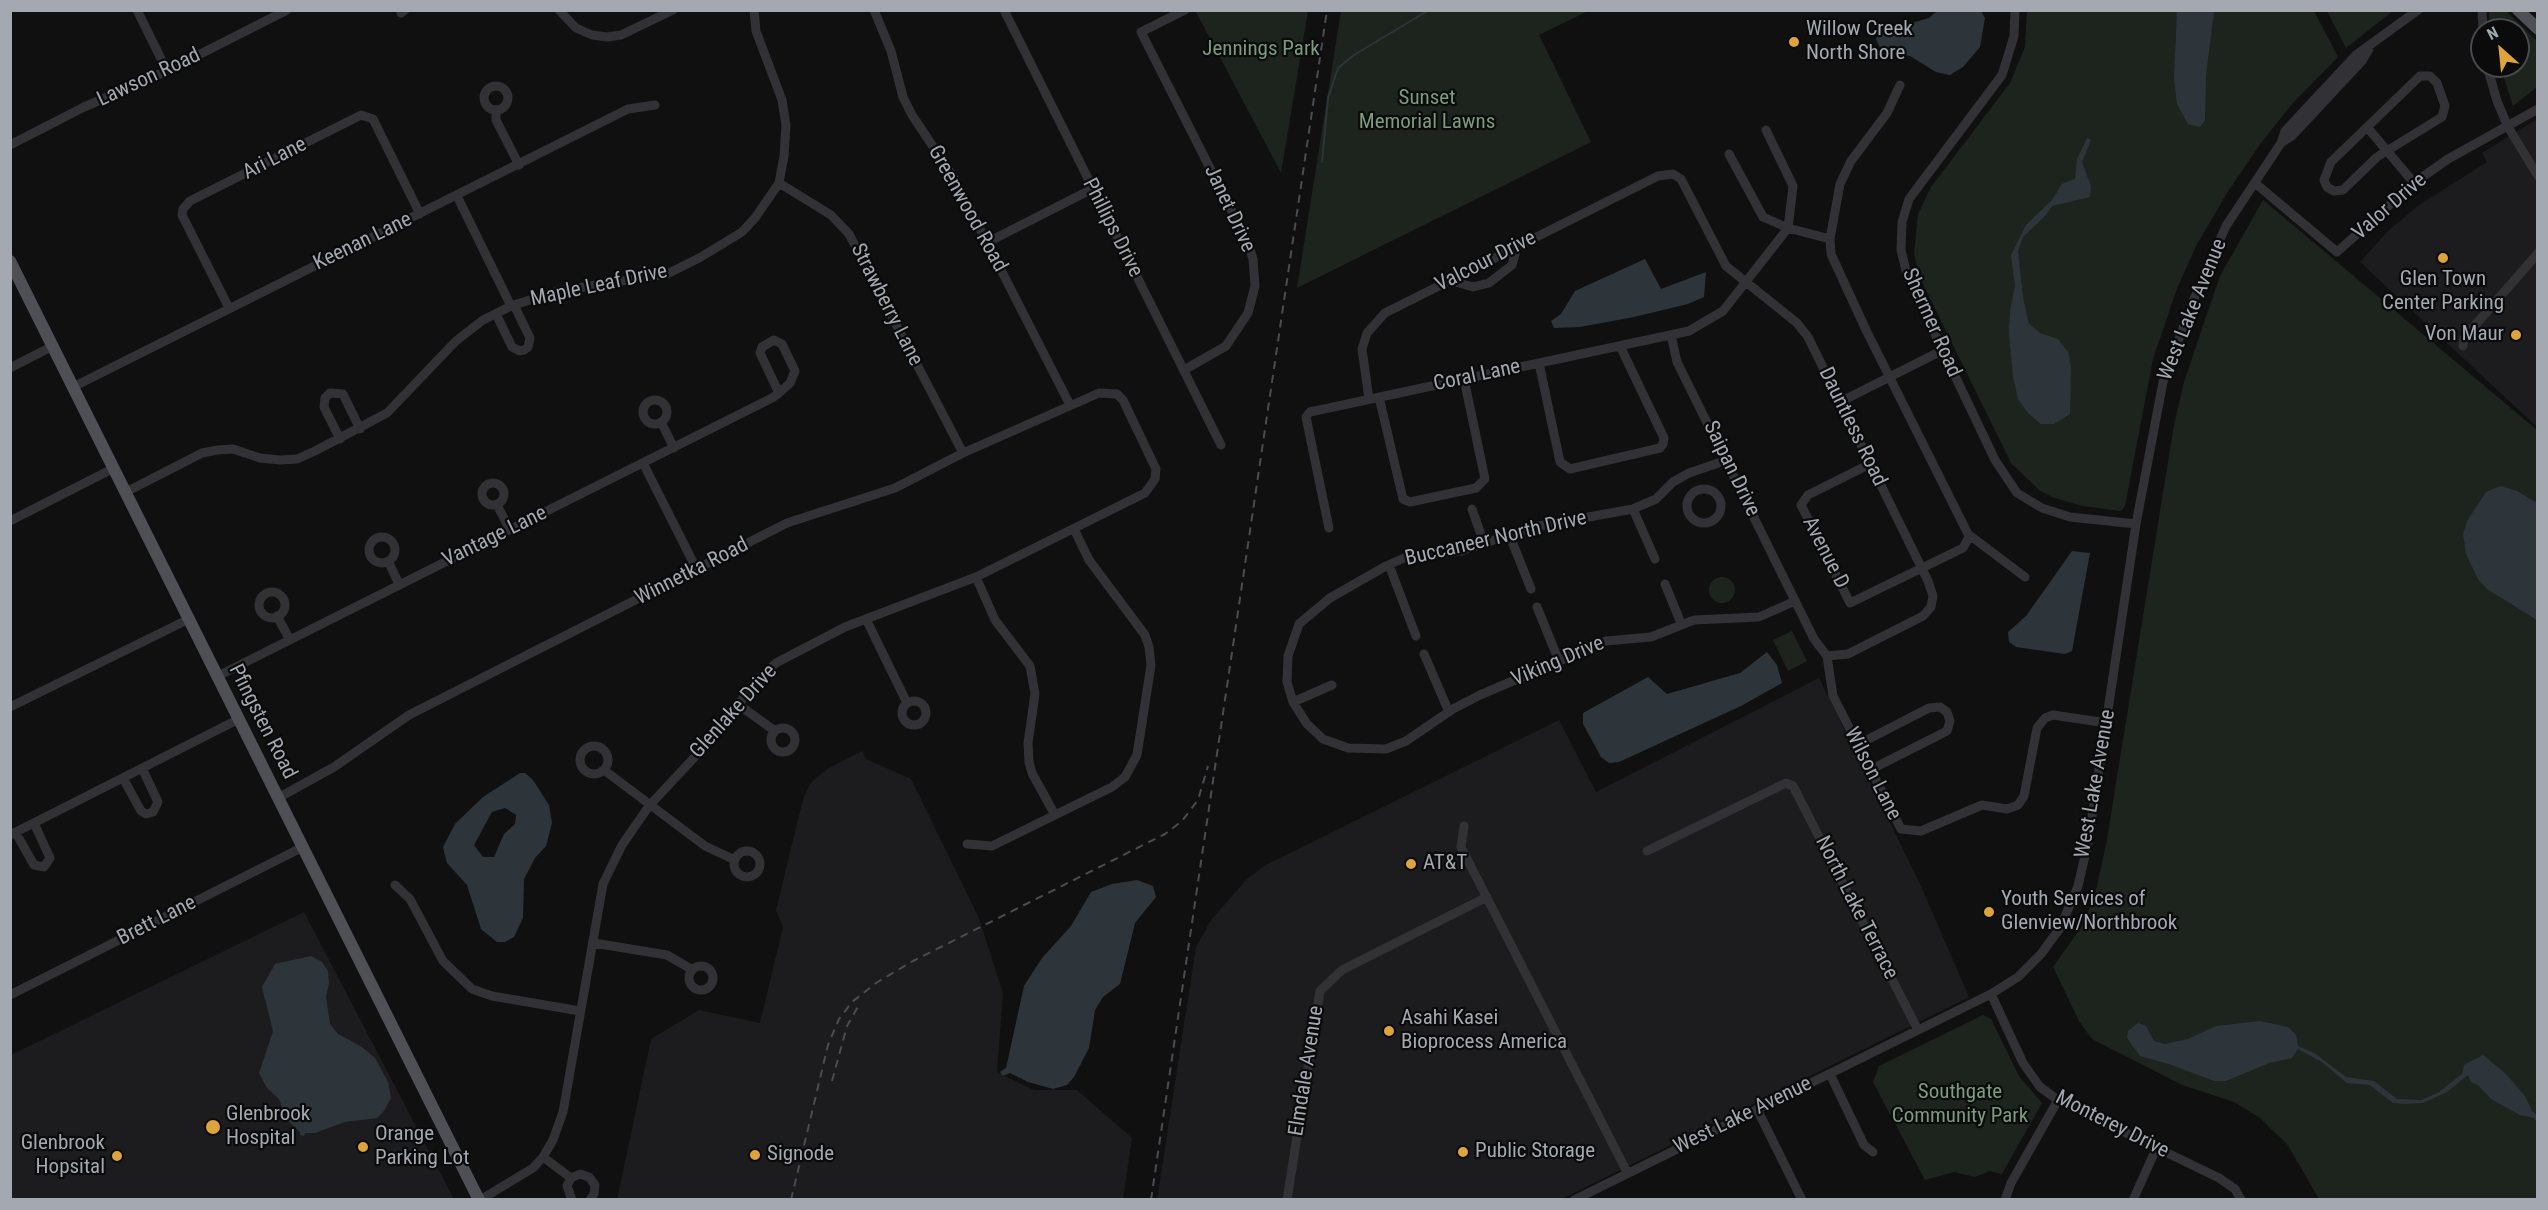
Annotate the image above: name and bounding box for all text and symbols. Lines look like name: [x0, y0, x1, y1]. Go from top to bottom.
place label: Willow Creek North Shore: [1806, 17, 1913, 67]
north arrow: [2470, 18, 2530, 78]
text: N: [2484, 23, 2501, 44]
marker: Willow Creek North Shore: [1787, 35, 1801, 49]
park label: Jennings Park: [1202, 37, 1320, 63]
street label: Lawson Road: [93, 43, 205, 113]
park label: Sunset Memorial Lawns: [1359, 86, 1495, 136]
street label: Ari Lane: [239, 132, 311, 186]
street label: Greenwood Road: [922, 141, 1012, 277]
street label: Janet Drive: [1198, 161, 1260, 257]
street label: Valor Drive: [2348, 168, 2432, 246]
street label: Phillips Drive: [1076, 174, 1148, 282]
street label: Keenan Lane: [310, 207, 416, 277]
street label: Valcour Drive: [1431, 226, 1541, 298]
street label: West Lake Avenue: [2153, 235, 2233, 385]
street label: Strawberry Lane: [844, 240, 928, 370]
marker: Glen Town Center Parking: [2436, 251, 2450, 265]
street label: Maple Leaf Drive: [528, 259, 670, 313]
street label: Shermer Road: [1896, 265, 1966, 381]
place label: Glen Town Center Parking: [2382, 267, 2504, 317]
place label: Von Maur: [2425, 322, 2504, 348]
marker: Von Maur: [2509, 328, 2523, 342]
street label: Coral Lane: [1431, 355, 1523, 397]
street label: Dauntless Road: [1812, 363, 1892, 491]
street label: Saipan Drive: [1697, 417, 1765, 521]
street label: Vantage Lane: [439, 501, 551, 573]
street label: Buccaneer North Drive: [1403, 506, 1589, 572]
street label: Avenue D: [1796, 513, 1854, 593]
street label: Winnetka Road: [631, 533, 753, 611]
street label: Viking Drive: [1508, 631, 1608, 693]
street label: Pfingsten Road: [222, 660, 302, 784]
street label: Glenlake Drive: [685, 660, 783, 764]
street label: West Lake Avenue: [2071, 708, 2121, 860]
street label: Wilson Lane: [1838, 723, 1906, 825]
street label: North Lake Terrace: [1809, 832, 1903, 984]
place label: AT&T: [1423, 851, 1467, 877]
marker: AT&T: [1404, 857, 1418, 871]
place label: Youth Services of Glenview/Northbrook: [2001, 887, 2177, 937]
street label: Brett Lane: [113, 891, 201, 951]
marker: Youth Services of Glenview/Northbrook: [1982, 905, 1996, 919]
street label: Elmdale Avenue: [1284, 1004, 1330, 1138]
place label: Asahi Kasei Bioprocess America: [1401, 1006, 1567, 1056]
marker: Asahi Kasei Bioprocess America: [1382, 1024, 1396, 1038]
street label: West Lake Avenue: [1670, 1072, 1816, 1160]
park label: Southgate Community Park: [1892, 1080, 2028, 1130]
street label: Monterey Drive: [2051, 1086, 2173, 1164]
place label: Glenbrook Hospital: [226, 1102, 310, 1152]
marker: Glenbrook Hospital: [204, 1118, 222, 1136]
place label: Orange Parking Lot: [375, 1122, 469, 1172]
place label: Glenbrook Hopsital: [21, 1131, 105, 1181]
place label: Public Storage: [1475, 1139, 1595, 1165]
marker: Orange Parking Lot: [356, 1140, 370, 1154]
place label: Signode: [767, 1142, 834, 1168]
marker: Public Storage: [1456, 1145, 1470, 1159]
marker: Signode: [748, 1148, 762, 1162]
marker: Glenbrook Hopsital: [110, 1149, 124, 1163]

